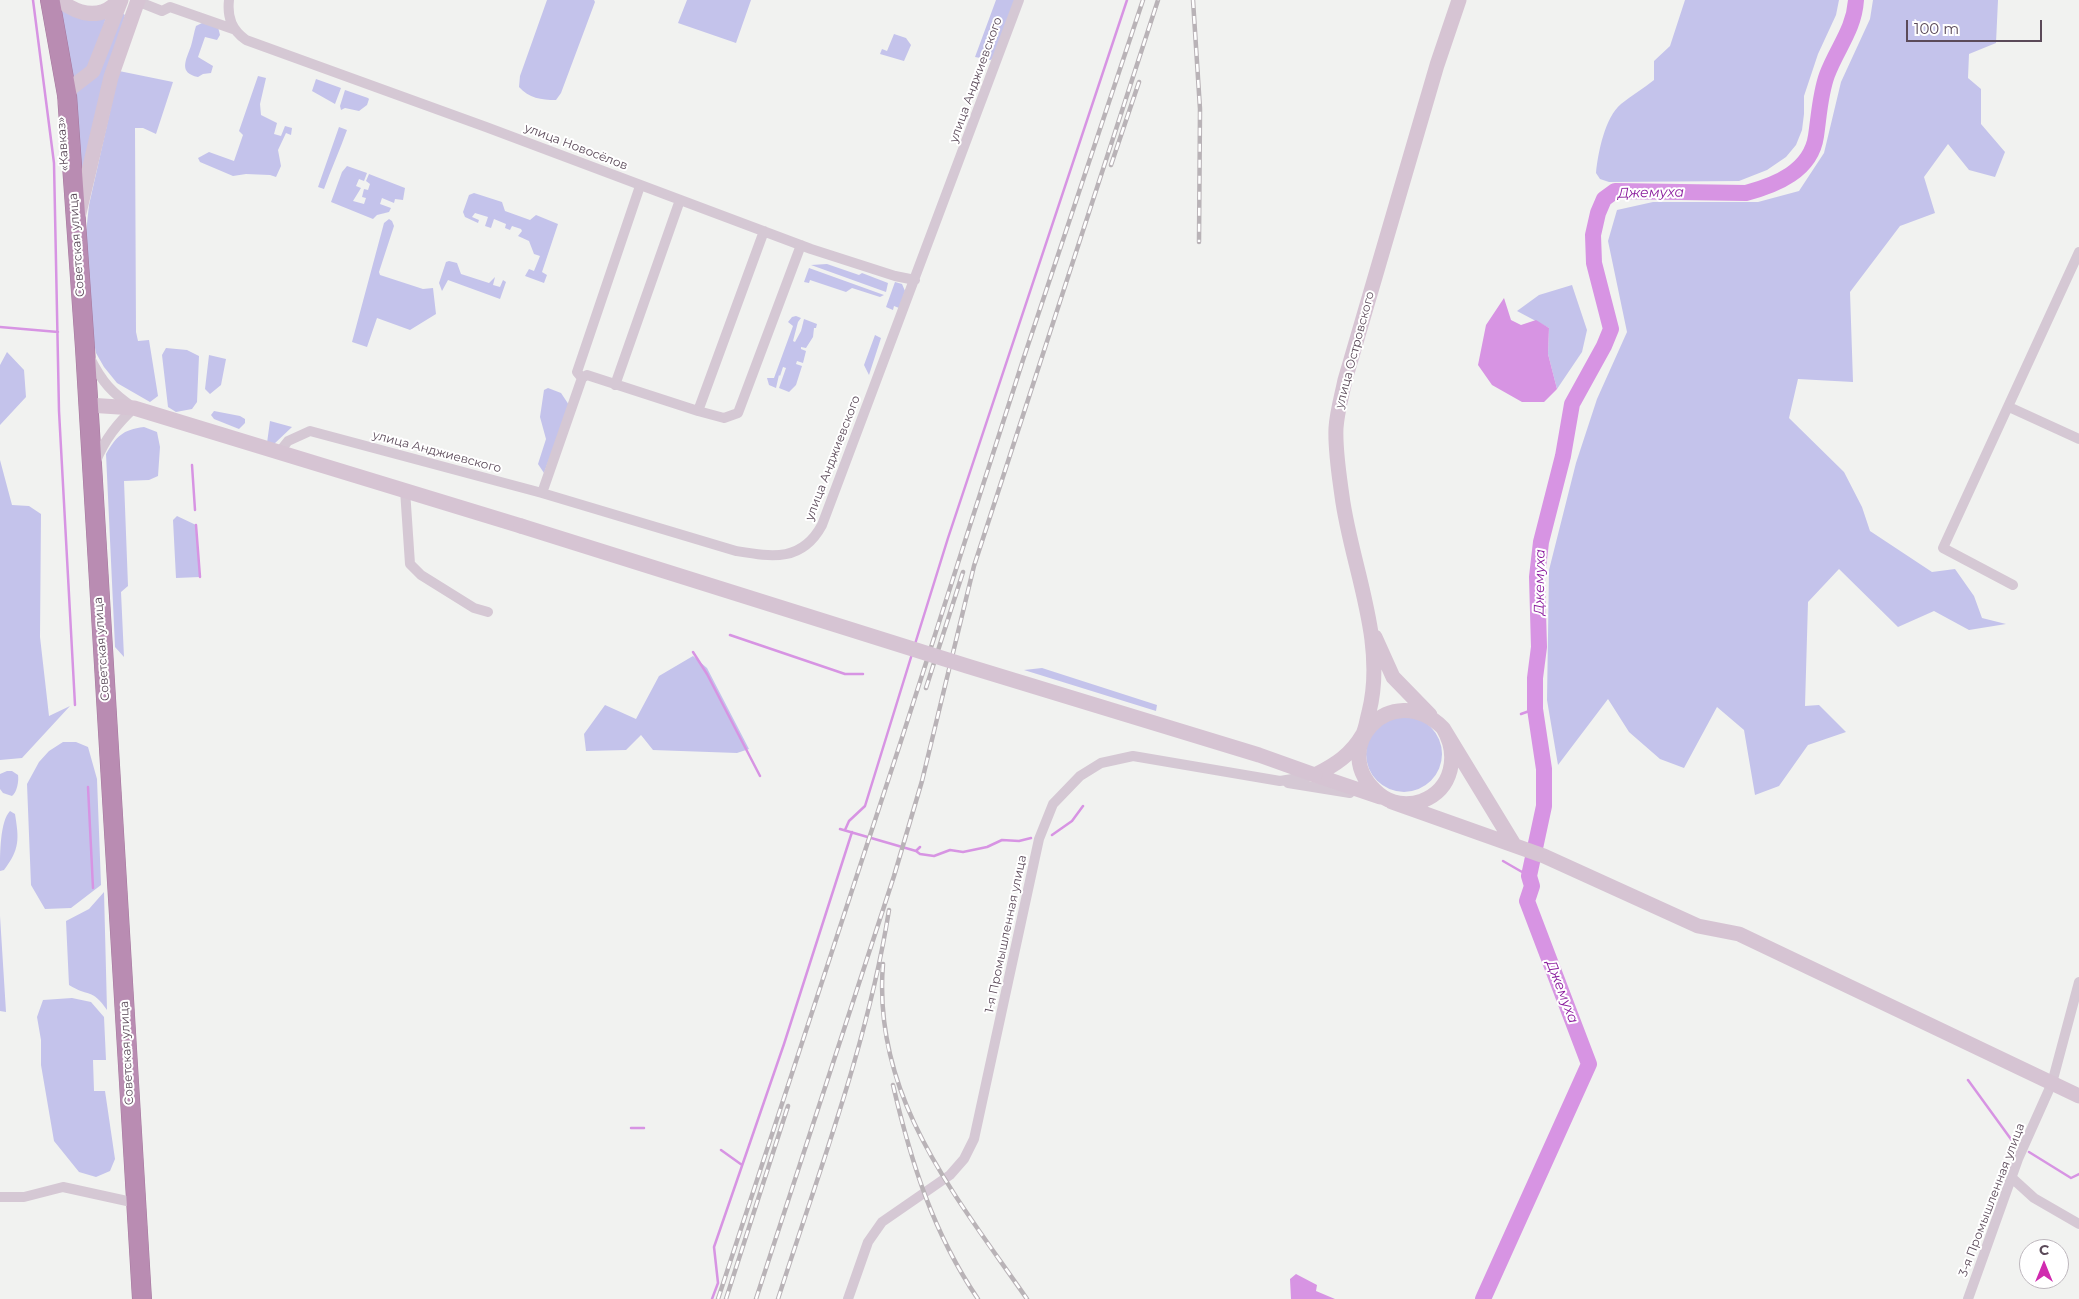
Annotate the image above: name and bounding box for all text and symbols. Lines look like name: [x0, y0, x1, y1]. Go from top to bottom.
scale bar: [1909, 10, 2045, 42]
street label: улица Анджиевского: [947, 15, 1005, 145]
text: 100 m: [1914, 19, 1959, 38]
street label: «Кавказ»: [54, 116, 72, 172]
street label: улица Новосёлов: [522, 121, 630, 173]
water label: Джемуха: [1618, 184, 1684, 202]
street label: Советская улица: [66, 192, 88, 298]
street label: улица Островского: [1332, 290, 1378, 410]
street label: улица Анджиевского: [803, 394, 863, 522]
street label: улица Анджиевского: [371, 428, 503, 476]
water label: Джемуха: [1531, 549, 1549, 615]
street label: Советская улица: [91, 596, 113, 702]
street label: 1-я Промышленная улица: [982, 854, 1030, 1014]
water label: Джемуха: [1542, 958, 1582, 1026]
street label: Советская улица: [117, 1001, 137, 1105]
street label: 3-я Промышленная улица: [1956, 1121, 2028, 1279]
north arrow: [2019, 1239, 2069, 1289]
text: С: [2039, 1241, 2049, 1259]

